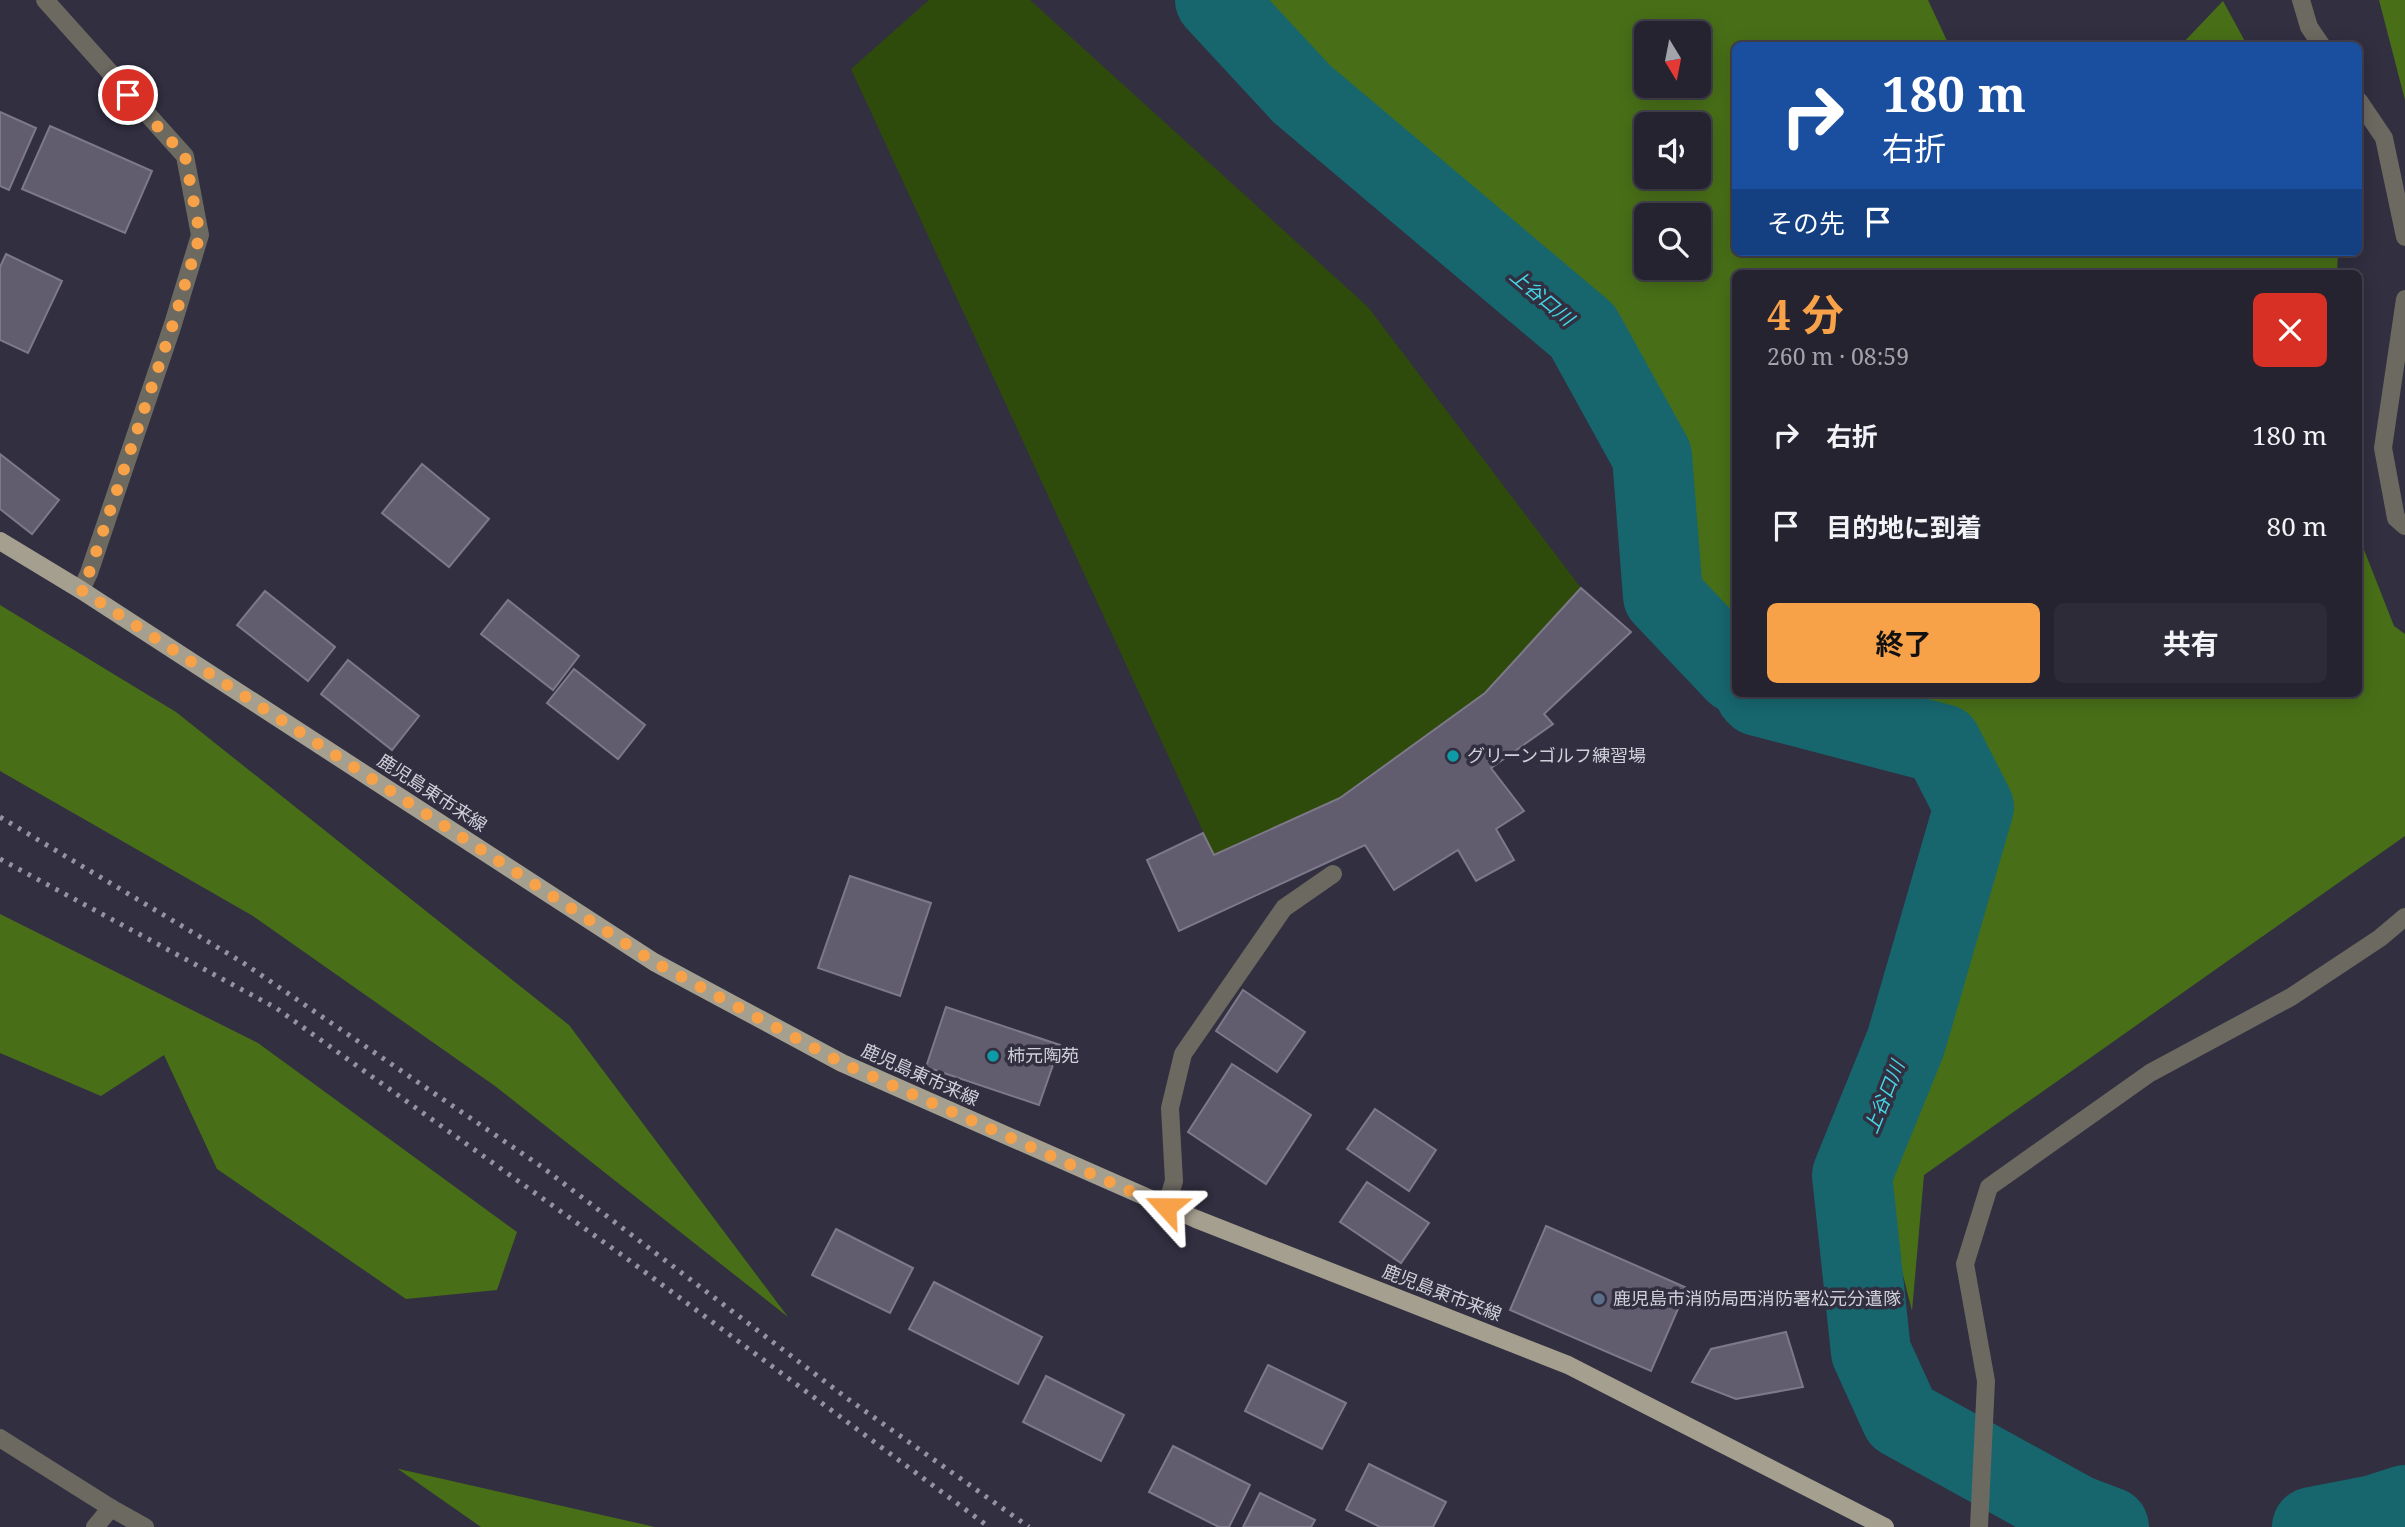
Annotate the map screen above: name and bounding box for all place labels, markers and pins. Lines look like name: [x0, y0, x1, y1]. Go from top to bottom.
pin: [98, 65, 158, 125]
place label: グリーンゴルフ練習場: [1467, 743, 1646, 767]
marker: グリーンゴルフ練習場: [1445, 748, 1461, 764]
place label: 柿元陶苑: [1007, 1043, 1079, 1067]
marker: 柿元陶苑: [985, 1048, 1001, 1064]
place label: 鹿児島市消防局西消防署松元分遣隊: [1613, 1286, 1901, 1310]
marker: 鹿児島市消防局西消防署松元分遣隊: [1591, 1291, 1607, 1307]

